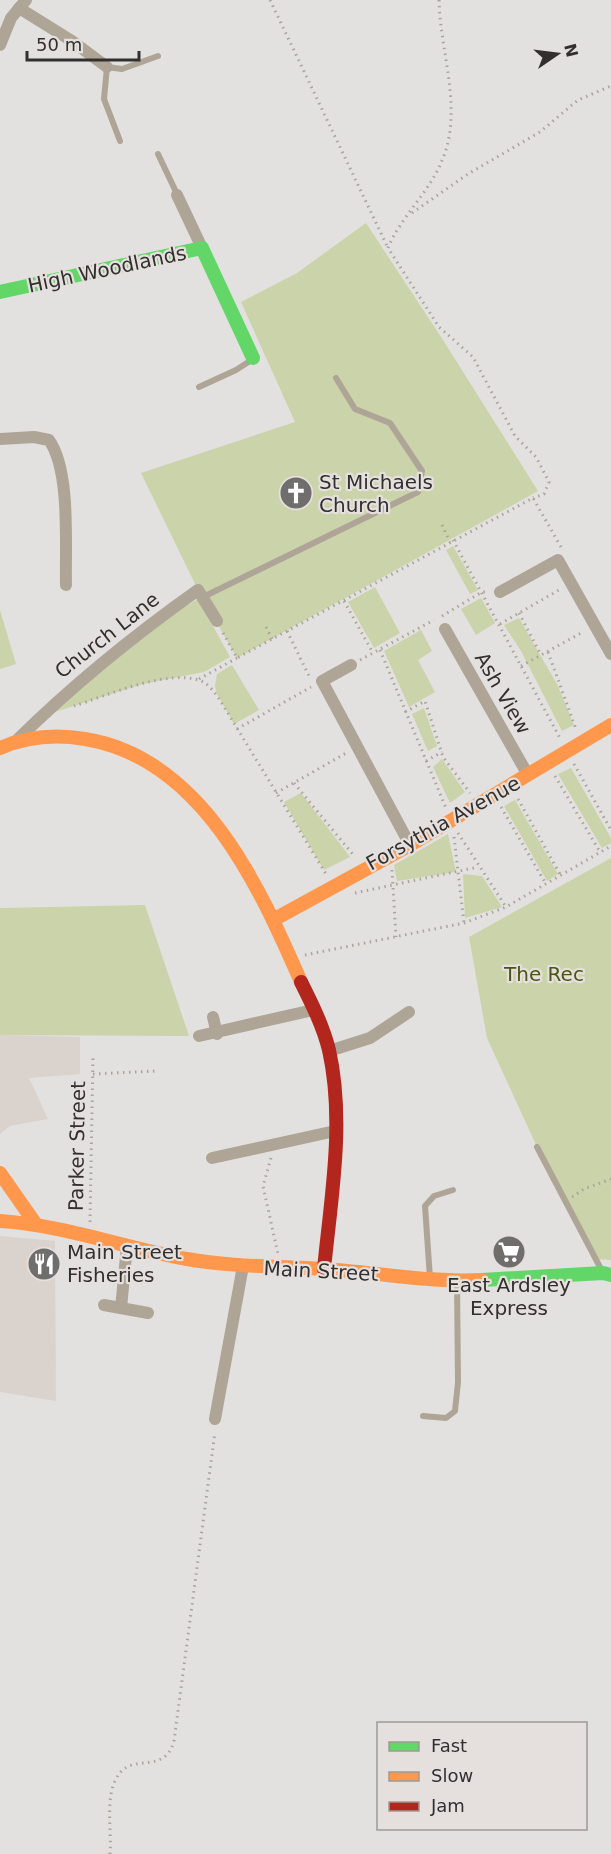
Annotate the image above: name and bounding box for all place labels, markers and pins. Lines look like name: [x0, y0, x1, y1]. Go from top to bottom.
place label: St Michaels Church: [319, 470, 433, 517]
church icon: St Michaels Church: [278, 475, 314, 511]
supermarket icon: East Ardsley Express: [491, 1234, 527, 1270]
place label: Main Street Fisheries: [67, 1240, 182, 1287]
restaurant icon: Main Street Fisheries: [26, 1246, 62, 1282]
place label: East Ardsley Express: [447, 1273, 571, 1320]

